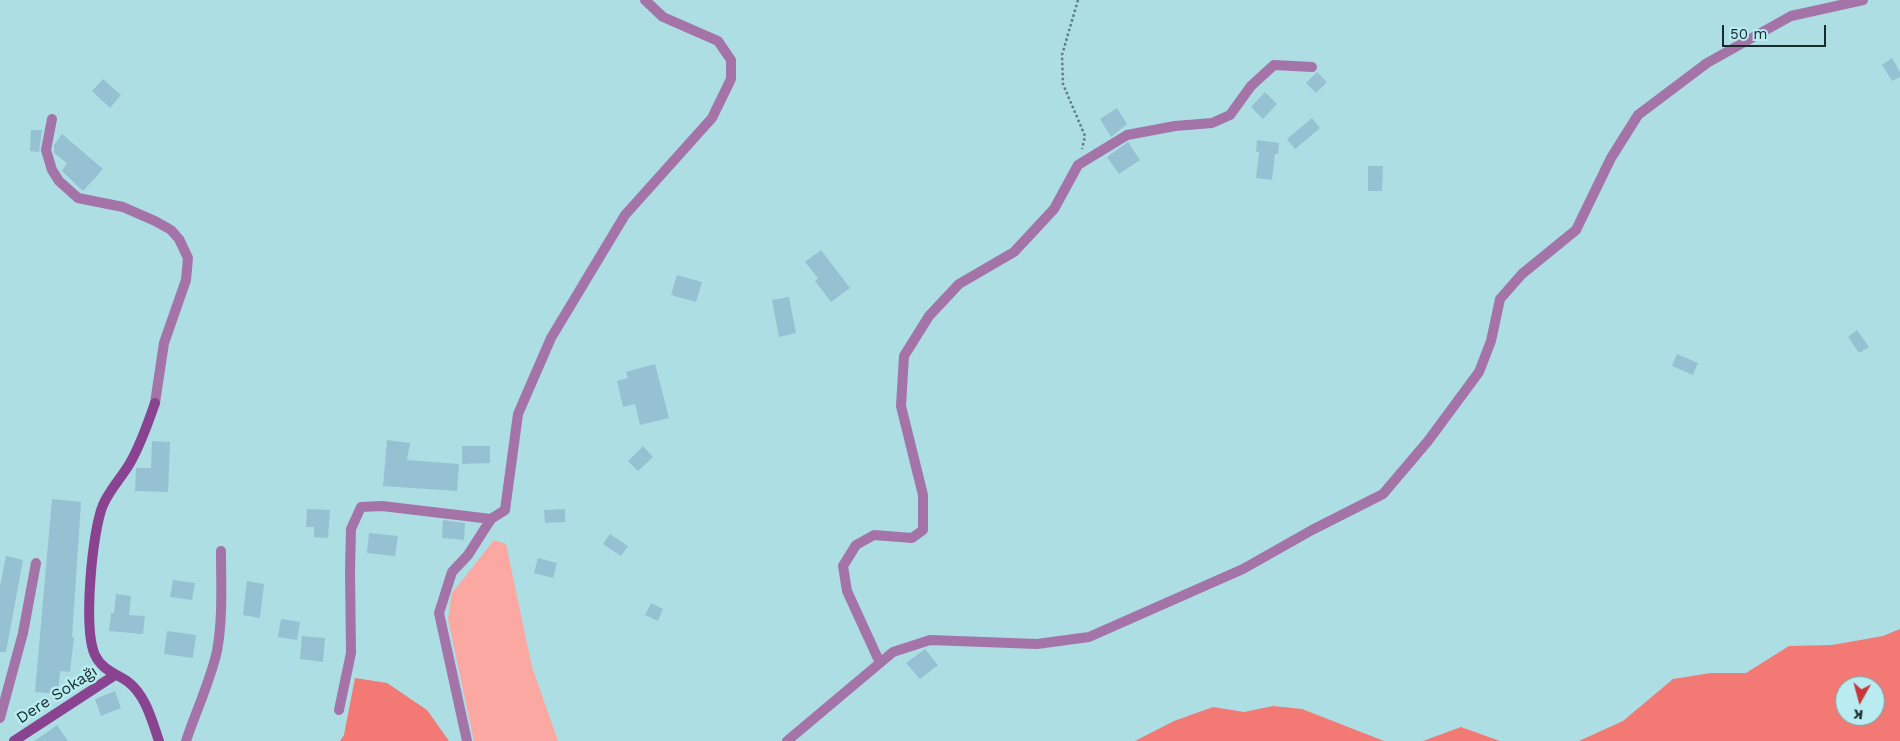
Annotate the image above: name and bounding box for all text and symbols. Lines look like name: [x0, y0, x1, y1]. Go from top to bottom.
scale bar: [1725, 15, 1829, 47]
text: 50 m: [1730, 25, 1767, 43]
street label: Dere Sokağı: [13, 662, 101, 728]
north arrow: [1835, 676, 1885, 726]
text: K: [1853, 706, 1864, 723]

